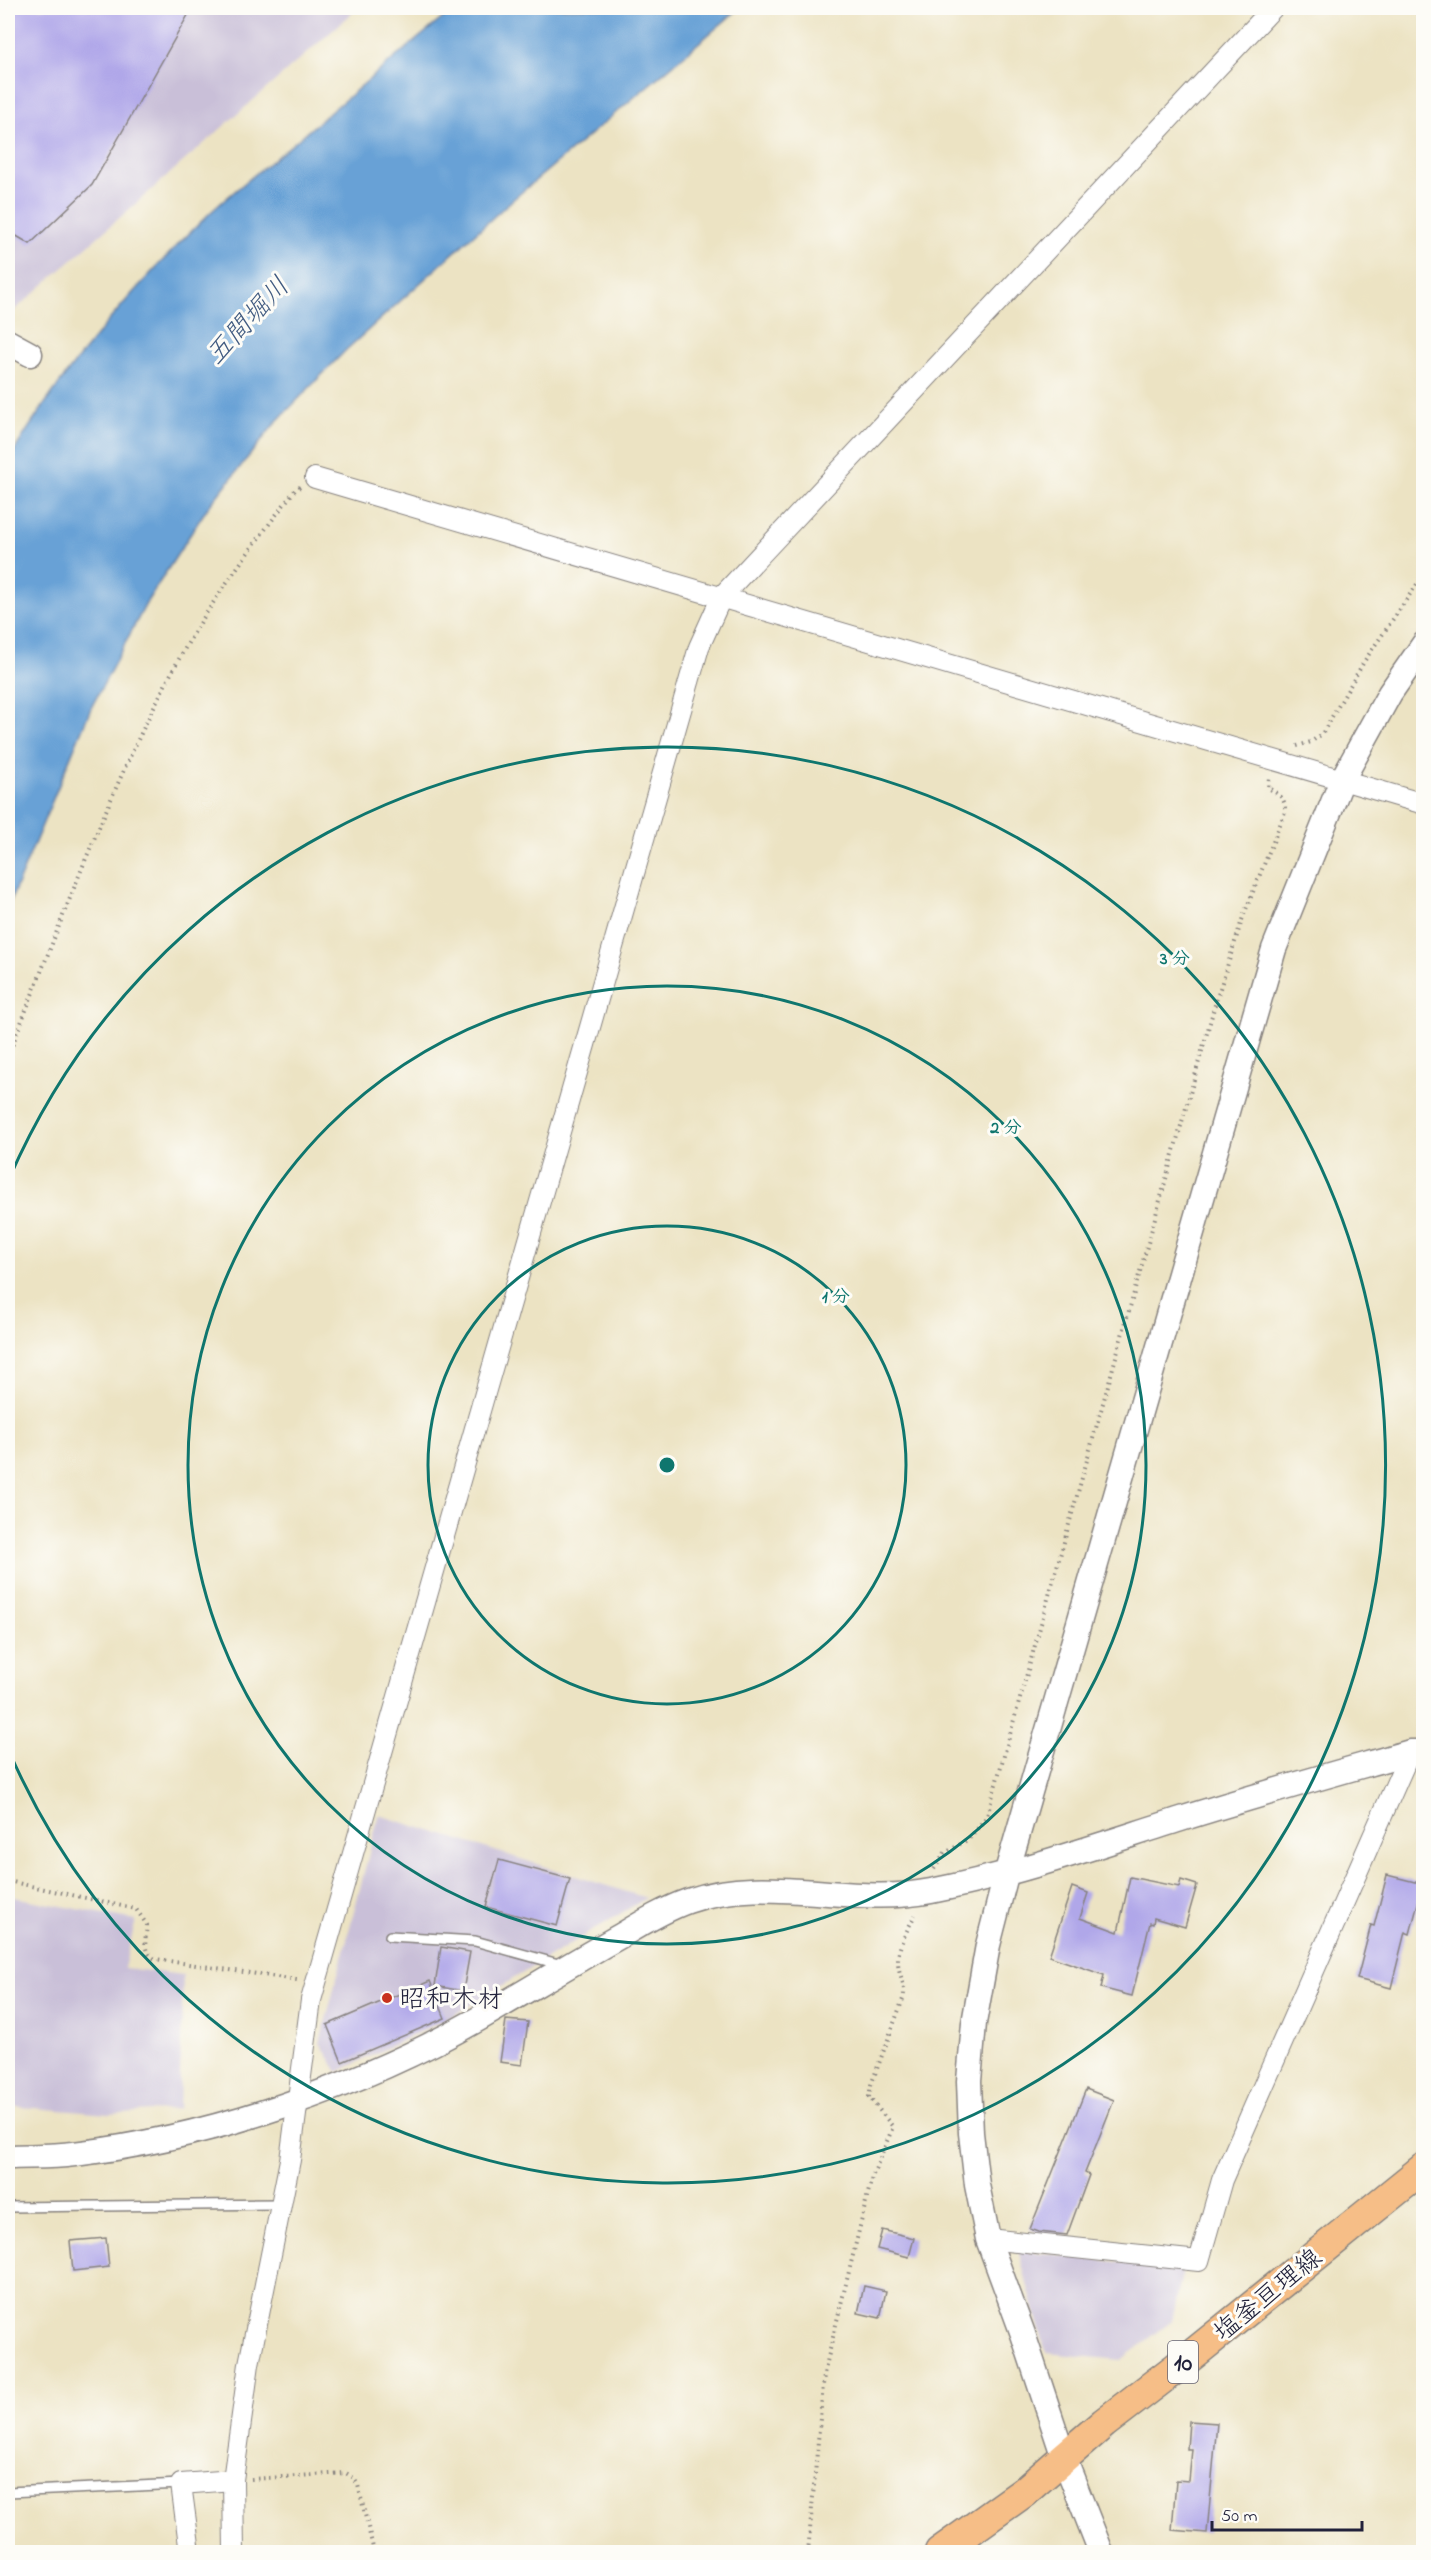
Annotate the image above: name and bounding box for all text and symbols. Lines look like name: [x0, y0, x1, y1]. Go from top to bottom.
water label: 五間堀川: [198, 269, 300, 374]
text: 3 分: [1159, 947, 1190, 973]
text: 2 分: [989, 1116, 1022, 1142]
text: 1 分: [822, 1285, 850, 1311]
centre of rings: [657, 1455, 677, 1475]
place label: 昭和木材: [399, 1982, 503, 2020]
marker: 昭和木材: [380, 1991, 394, 2005]
street label: 塩釜亘理線: [1206, 2241, 1331, 2352]
road number: 10: [1168, 2341, 1198, 2383]
scale bar: [1212, 2494, 1362, 2532]
text: 50 m: [1221, 2504, 1258, 2530]

